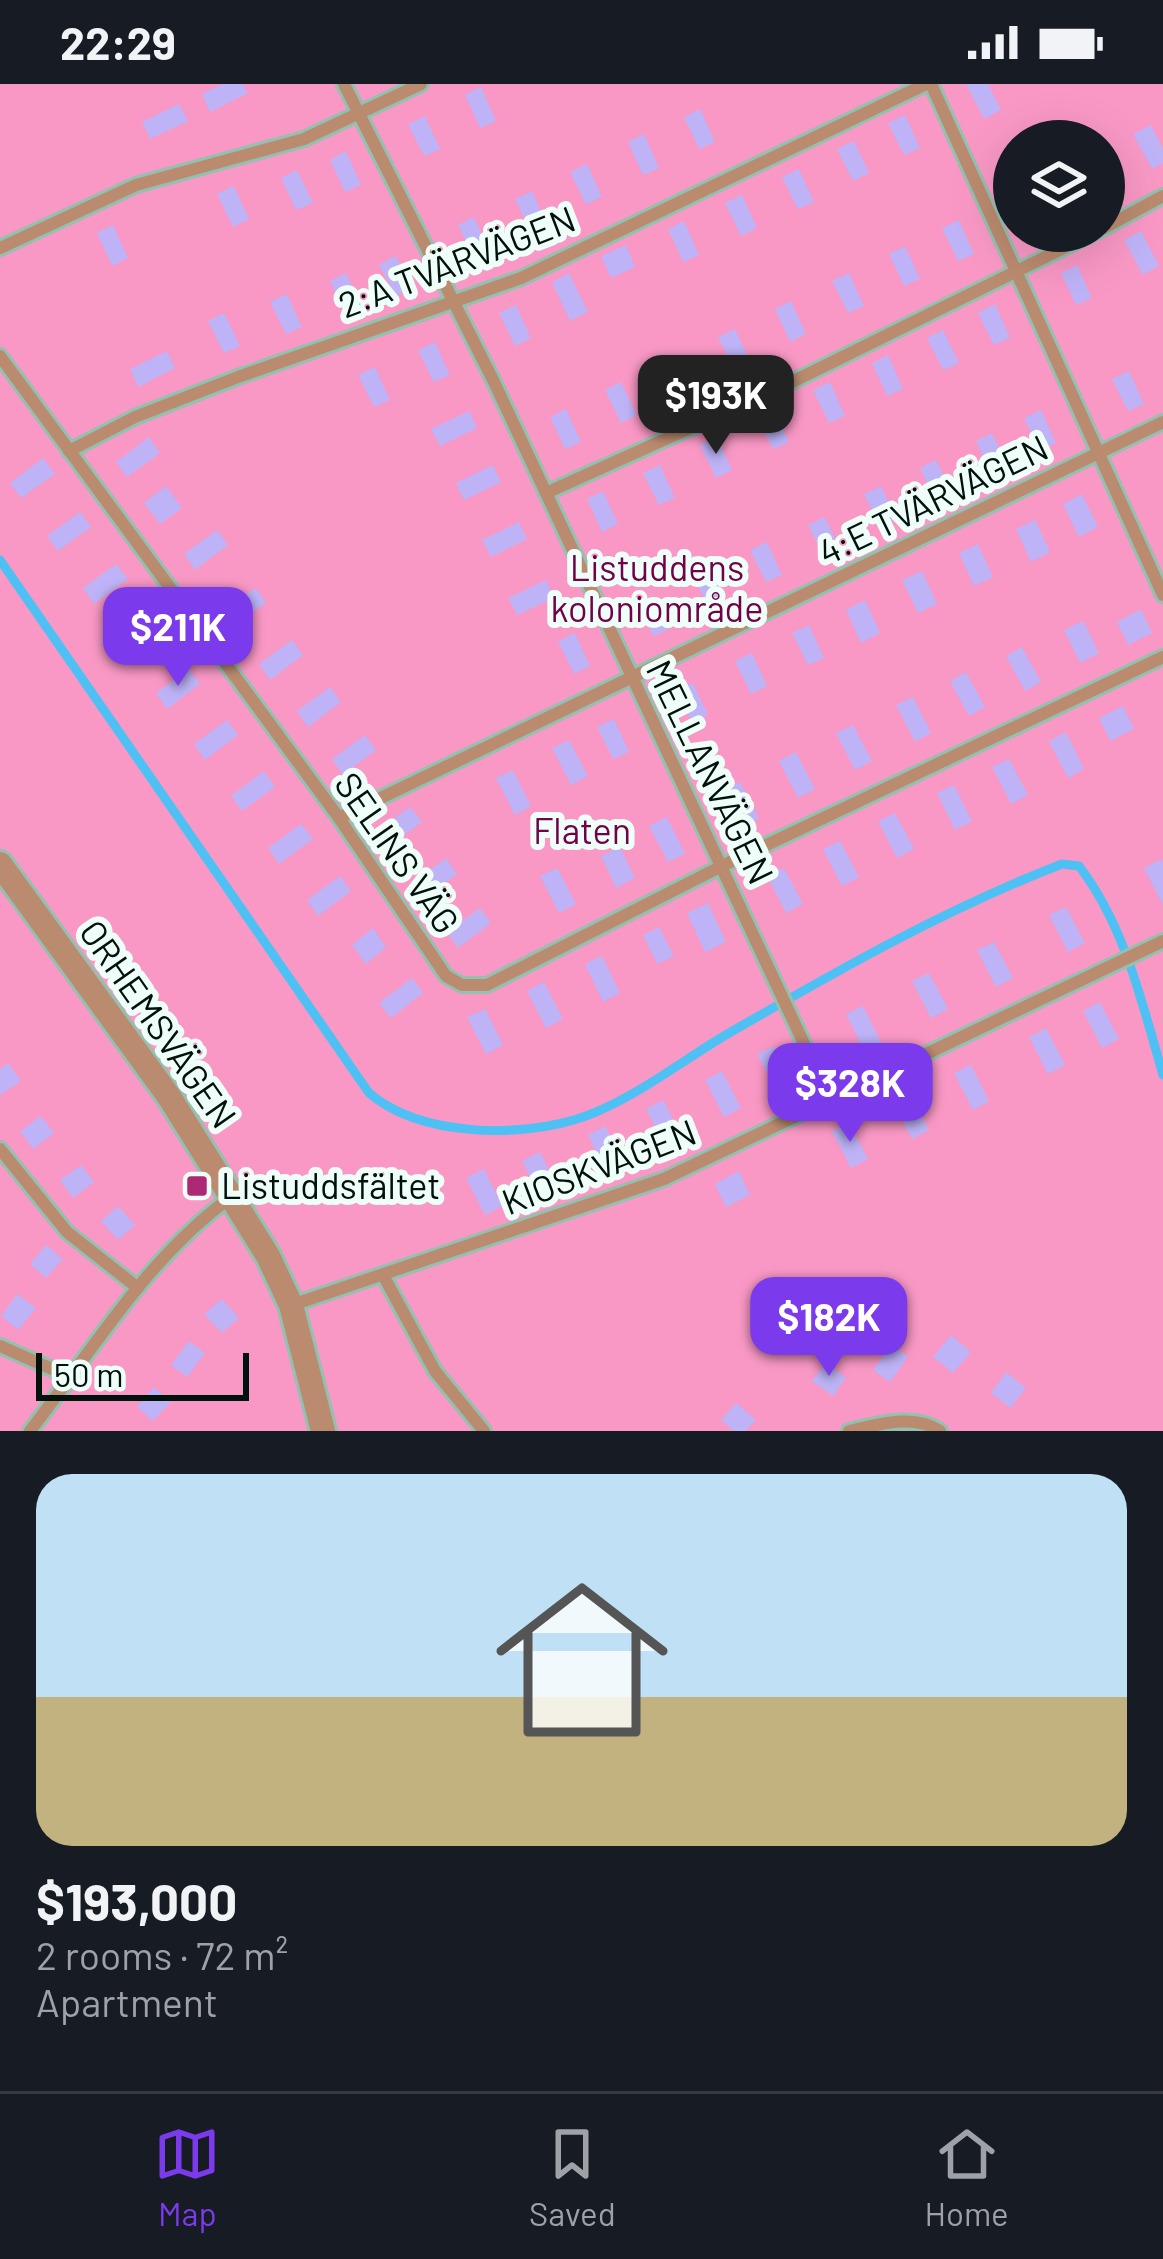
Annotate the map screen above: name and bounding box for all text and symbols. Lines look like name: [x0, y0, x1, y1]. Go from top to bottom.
text: 22:29: [60, 15, 176, 69]
map controls: [993, 120, 1125, 252]
button: layers: [993, 120, 1125, 252]
street label: 2:A TVÄRVÄGEN: [332, 196, 581, 325]
pin: $193K: [632, 355, 800, 457]
text: $193K: [665, 370, 767, 417]
street label: 4:E TVÄRVÄGEN: [810, 424, 1054, 573]
park label: Listuddens koloniområde: [551, 545, 763, 629]
pin: $211K: [94, 587, 262, 689]
text: $211K: [130, 602, 226, 649]
street label: MELLANVÄGEN: [639, 652, 784, 890]
street label: SELINS VÄG: [327, 763, 469, 941]
park label: Flaten: [533, 808, 631, 851]
street label: ORHEMSVÄGEN: [72, 911, 247, 1135]
pin: $328K: [766, 1043, 934, 1145]
text: $328K: [795, 1058, 905, 1105]
street label: KIOSKVÄGEN: [495, 1109, 701, 1222]
place label: Listuddsfältet: [221, 1163, 440, 1206]
marker: Listuddsfältet: [184, 1173, 210, 1199]
pin: $182K: [745, 1277, 913, 1379]
text: $182K: [777, 1292, 881, 1339]
scale bar: [36, 1347, 249, 1400]
text: 50 m: [54, 1354, 124, 1394]
icon: home: [474, 1552, 690, 1768]
text: $193,000: [36, 1870, 237, 1931]
text: 2 rooms · 72 m²: [36, 1931, 288, 1978]
text: Apartment: [36, 1978, 218, 2025]
tab: Map: [154, 2121, 220, 2233]
tab: Saved: [529, 2121, 616, 2233]
tab: Home: [924, 2121, 1009, 2233]

